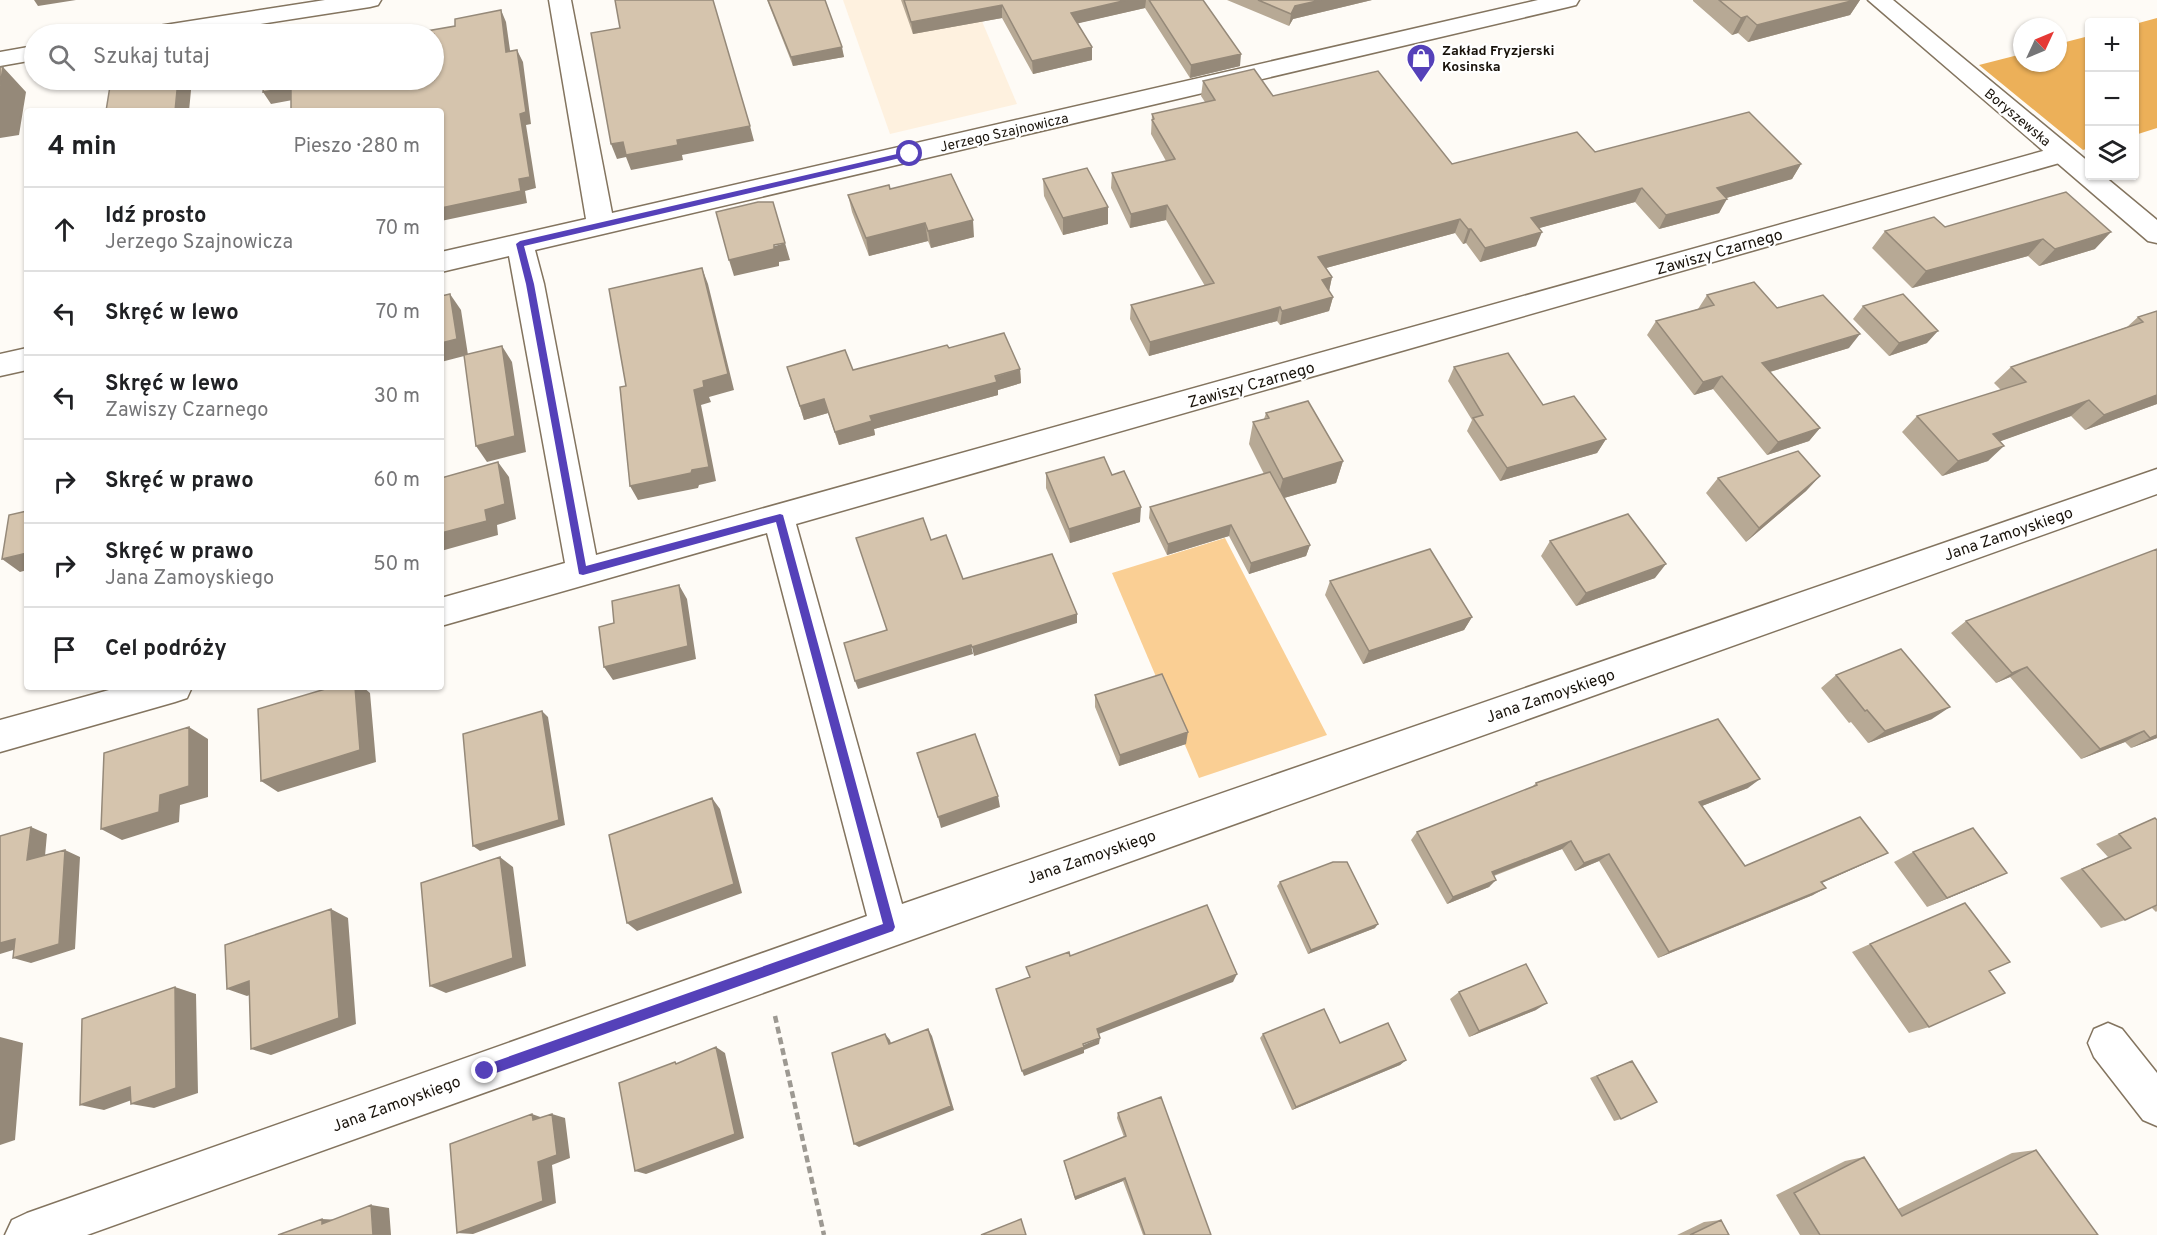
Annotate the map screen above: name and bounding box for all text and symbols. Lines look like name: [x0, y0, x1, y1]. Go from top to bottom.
north arrow: [2013, 18, 2067, 72]
map controls: [2085, 18, 2139, 180]
button: +: [2085, 18, 2139, 72]
search box: [24, 24, 444, 90]
icon: search: [45, 41, 78, 74]
shop icon: Zakład Fryzjerski Kosinska: [1405, 42, 1437, 84]
place label: Zakład Fryzjerski Kosinska: [1442, 43, 1555, 76]
text: Szukaj tutaj: [93, 44, 210, 71]
button: −: [2085, 72, 2139, 126]
street label: Boryszewska: [1980, 85, 2054, 151]
street label: Jerzego Szajnowicza: [938, 110, 1070, 157]
button: layers: [2085, 126, 2139, 180]
text: 4 min: [48, 131, 117, 164]
text: Pieszo · 280 m: [293, 134, 420, 160]
route start: [896, 140, 922, 166]
text: Idź prosto: [105, 203, 207, 230]
icon: ahead: [48, 213, 81, 246]
text: 70 m: [376, 216, 420, 242]
street label: Zawiszy Czarnego: [1654, 225, 1785, 281]
text: Jerzego Szajnowicza: [105, 230, 293, 256]
icon: left: [48, 297, 81, 330]
text: Skręć w lewo: [105, 300, 239, 327]
text: 70 m: [376, 300, 420, 326]
street label: Zawiszy Czarnego: [1186, 358, 1317, 414]
text: Skręć w lewo: [105, 371, 239, 398]
icon: left: [48, 381, 81, 414]
text: 30 m: [374, 384, 420, 410]
text: Zawiszy Czarnego: [105, 398, 268, 424]
icon: right: [48, 465, 81, 498]
text: Skręć w prawo: [105, 468, 254, 495]
text: 60 m: [374, 468, 420, 494]
street label: Jana Zamoyskiego: [1941, 503, 2076, 566]
text: Skręć w prawo: [105, 539, 254, 566]
icon: right: [48, 549, 81, 582]
text: 50 m: [373, 552, 420, 578]
text: Jana Zamoyskiego: [105, 566, 274, 592]
icon: arrive: [48, 633, 81, 666]
text: Cel podróży: [105, 636, 227, 663]
street label: Jana Zamoyskiego: [1483, 665, 1618, 728]
street label: Jana Zamoyskiego: [1024, 826, 1159, 889]
route end: [471, 1057, 497, 1083]
street label: Jana Zamoyskiego: [330, 1072, 464, 1137]

